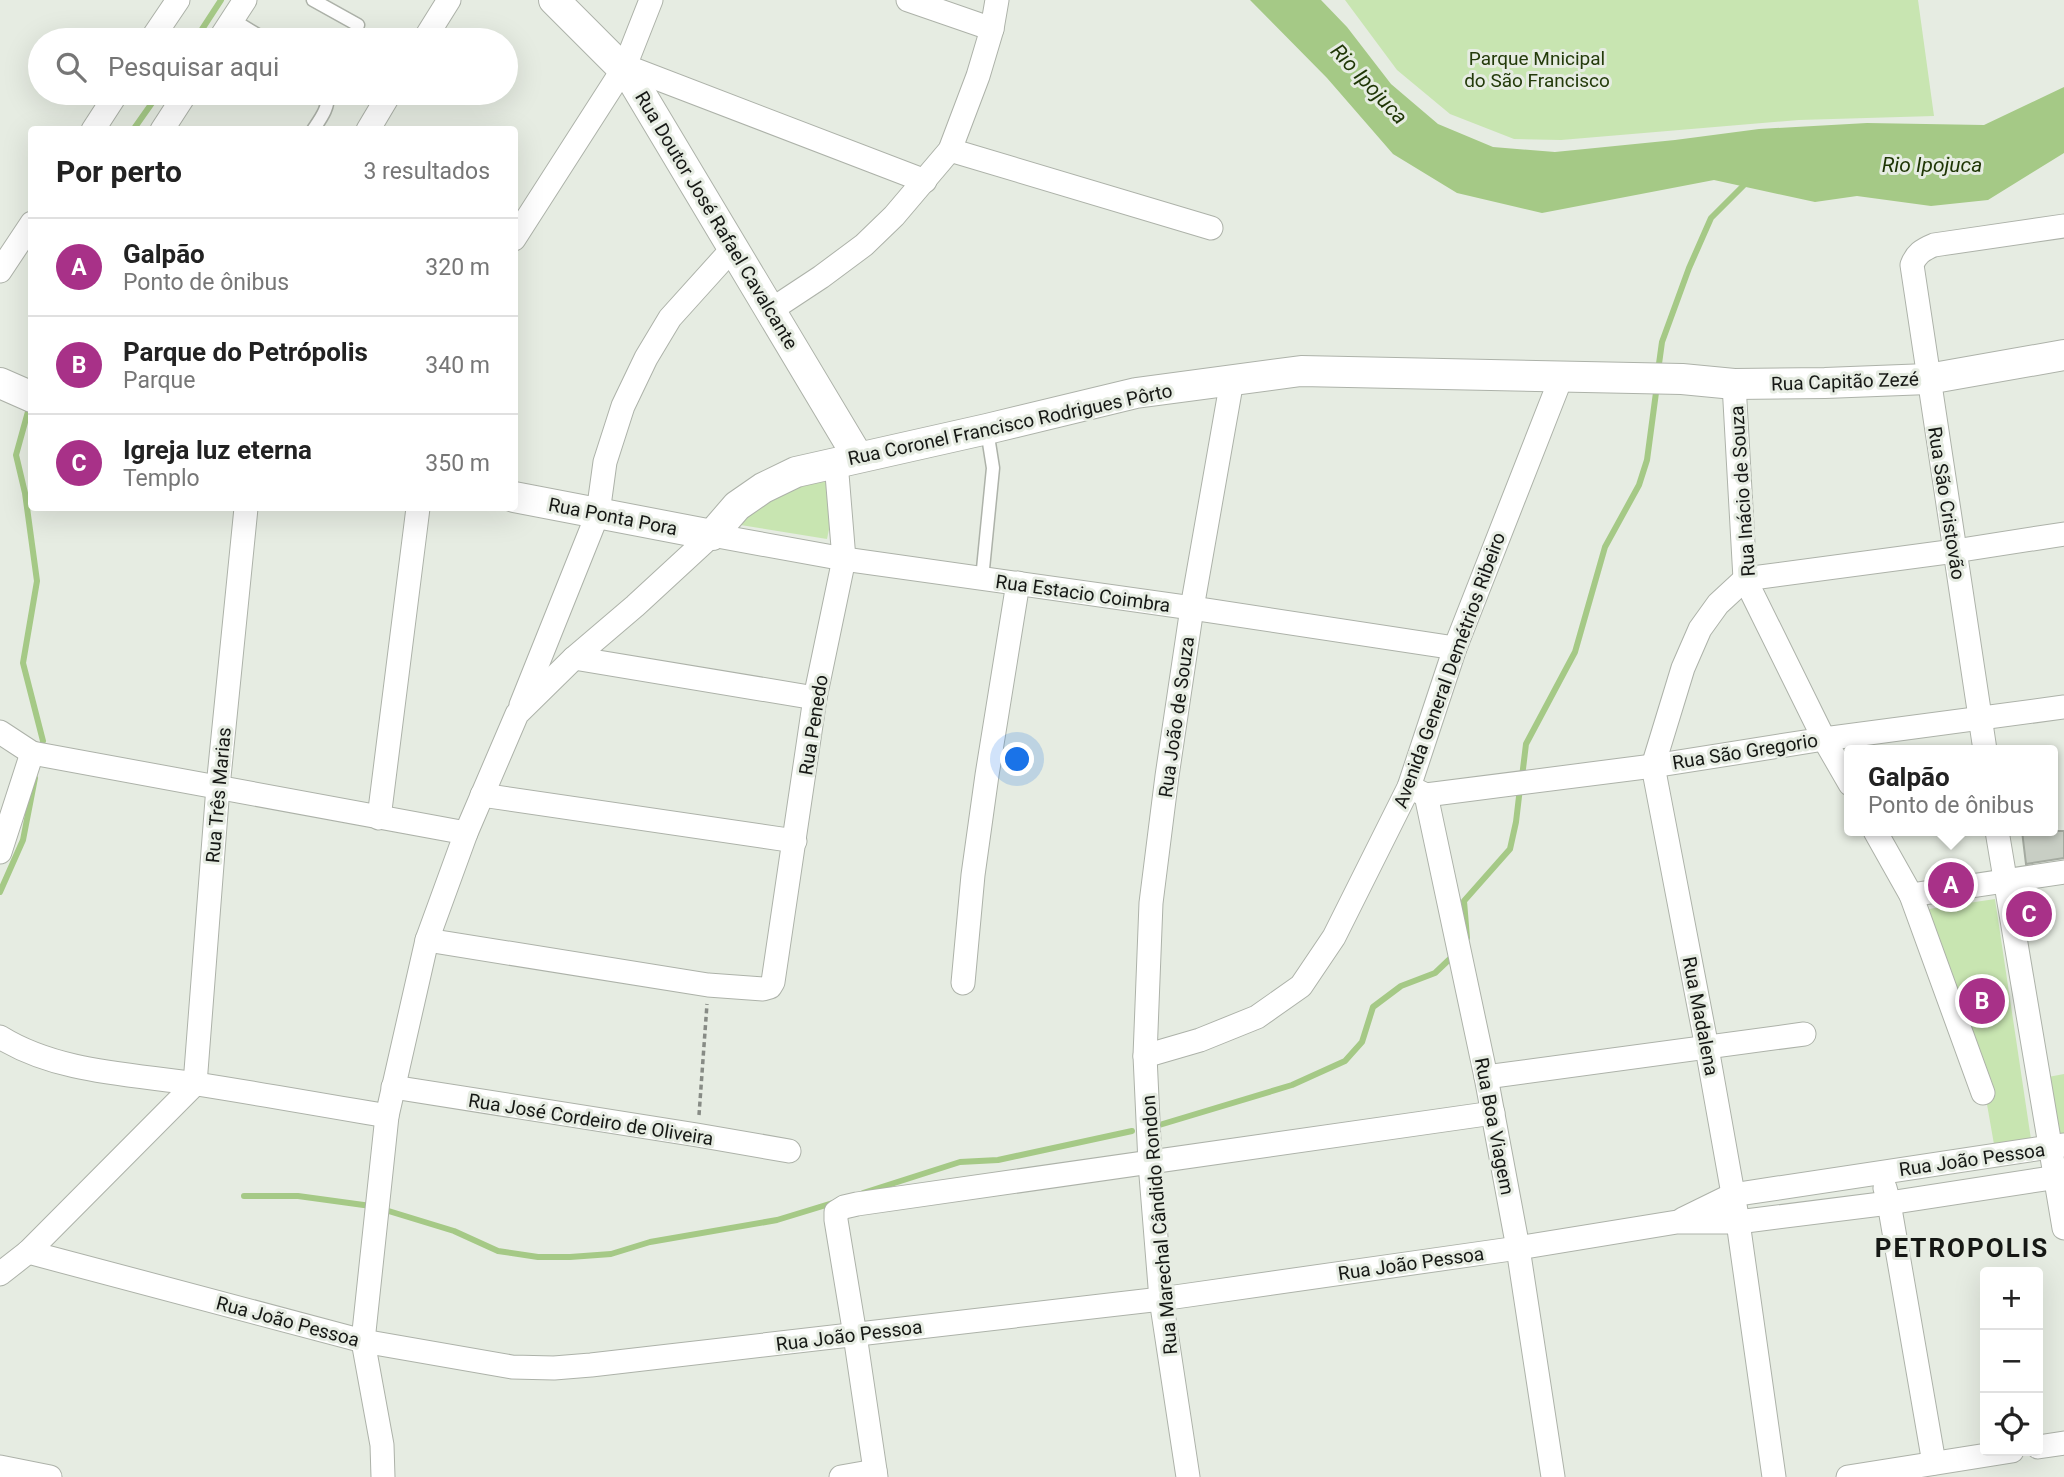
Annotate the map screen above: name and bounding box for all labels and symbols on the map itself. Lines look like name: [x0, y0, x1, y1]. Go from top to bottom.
water label: Rio Ipojuca: [1326, 39, 1412, 129]
park label: Parque Mnicipal do São Francisco: [1464, 47, 1610, 92]
street label: Rua Doutor José Rafael Cavalcante: [630, 87, 803, 353]
water label: Rio Ipojuca: [1882, 153, 1982, 177]
street label: Rua Capitão Zezé: [1771, 367, 1919, 396]
street label: Rua Coronel Francisco Rodrigues Pôrto: [846, 379, 1174, 470]
street label: Rua Inácio de Souza: [1725, 405, 1760, 577]
street label: Rua São Cristovão: [1923, 425, 1970, 581]
street label: Rua Ponta Pora: [547, 493, 679, 540]
street label: Avenida General Demétrios Ribeiro: [1389, 529, 1510, 811]
street label: Rua Estacio Coimbra: [994, 570, 1172, 617]
street label: Rua João de Souza: [1154, 635, 1199, 799]
street label: Rua Penedo: [794, 673, 833, 777]
street label: Rua Três Marias: [201, 726, 236, 864]
street label: Rua São Gregorio: [1671, 729, 1820, 774]
your location: [1000, 742, 1034, 776]
pin: A: [1928, 859, 1974, 911]
pin: C: [2006, 888, 2052, 940]
street label: Rua Madalena: [1678, 955, 1723, 1078]
pin: B: [1959, 975, 2005, 1027]
street label: Rua Boa Viagem: [1470, 1055, 1519, 1197]
street label: Rua José Cordeiro de Oliveira: [467, 1089, 715, 1150]
street label: Rua Marechal Cândido Rondon: [1137, 1094, 1182, 1356]
street label: Rua João Pessoa: [1898, 1138, 2047, 1181]
district label: PETROPOLIS: [1875, 1233, 2049, 1263]
street label: Rua João Pessoa: [1337, 1242, 1486, 1285]
street label: Rua João Pessoa: [214, 1291, 362, 1352]
street label: Rua João Pessoa: [775, 1315, 923, 1356]

